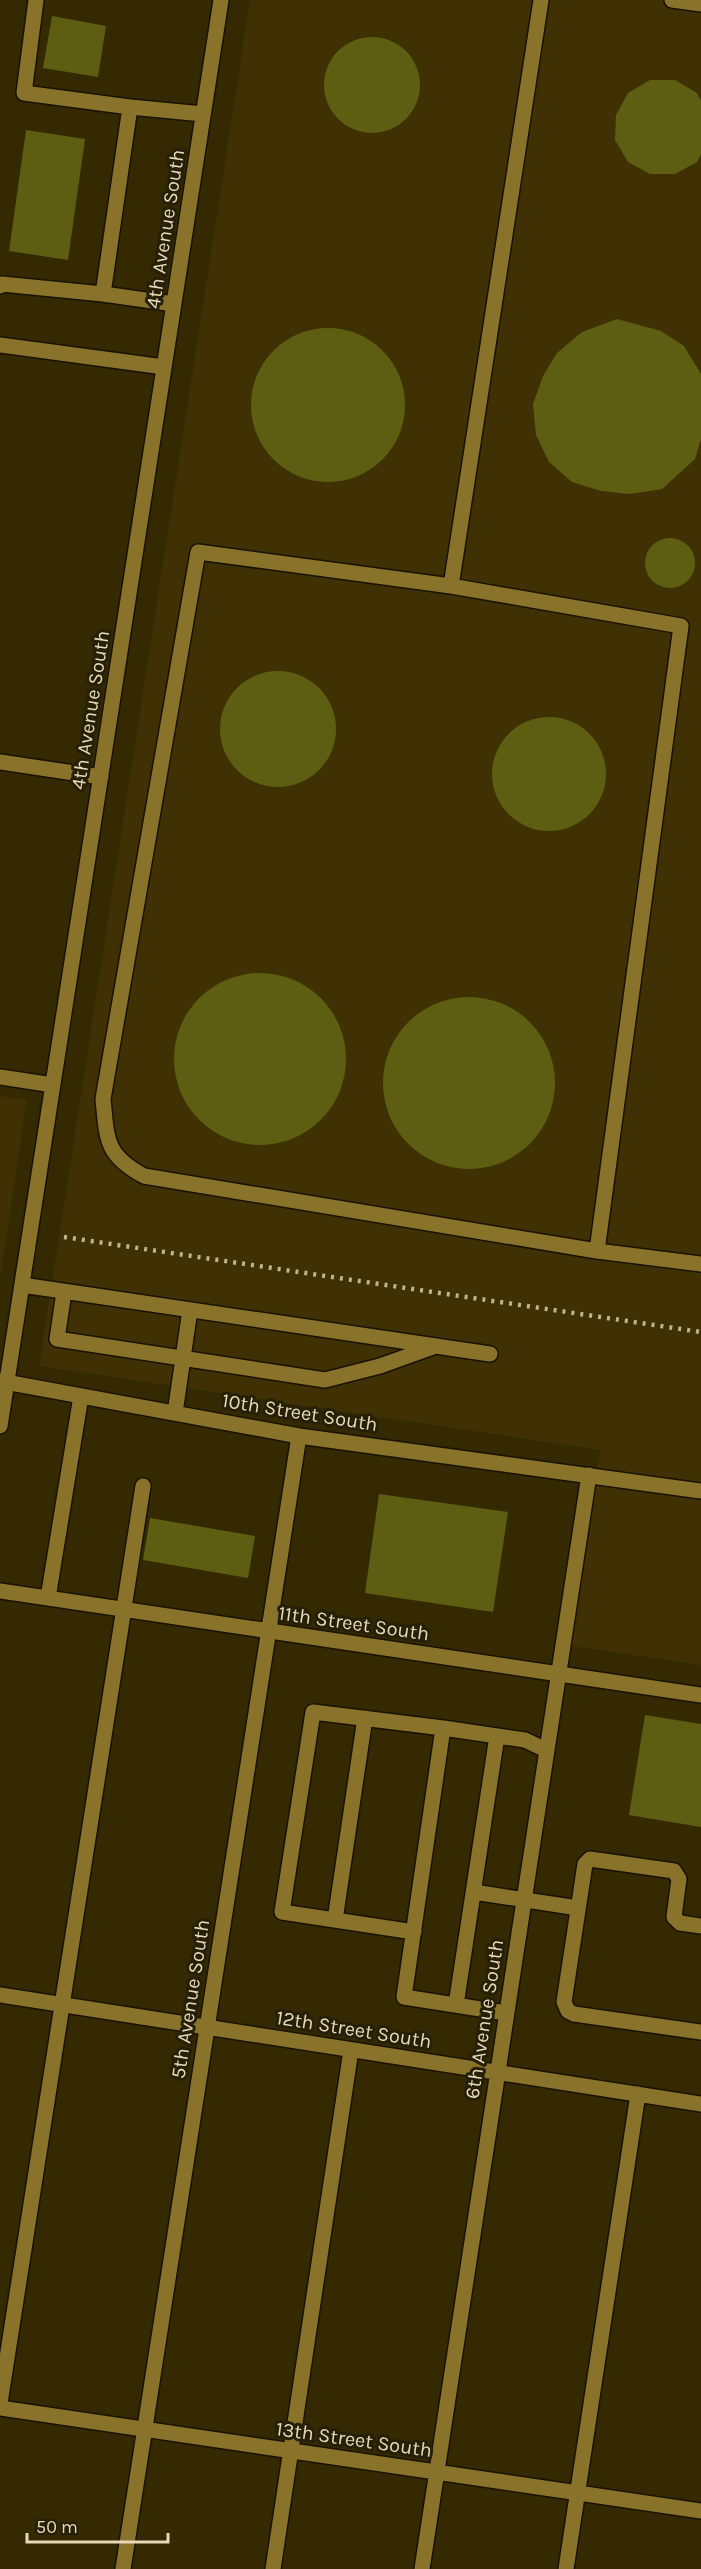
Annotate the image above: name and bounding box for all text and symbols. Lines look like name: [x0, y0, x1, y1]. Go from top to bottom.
street label: 4th Avenue South: [142, 148, 189, 310]
street label: 4th Avenue South: [67, 629, 114, 791]
street label: 10th Street South: [220, 1389, 379, 1436]
street label: 11th Street South: [277, 1602, 431, 1645]
street label: 5th Avenue South: [167, 1918, 214, 2080]
street label: 6th Avenue South: [461, 1938, 508, 2100]
street label: 12th Street South: [275, 2006, 433, 2053]
street label: 13th Street South: [275, 2417, 433, 2462]
scale bar: [27, 2506, 168, 2544]
text: 50 m: [36, 2516, 78, 2538]

